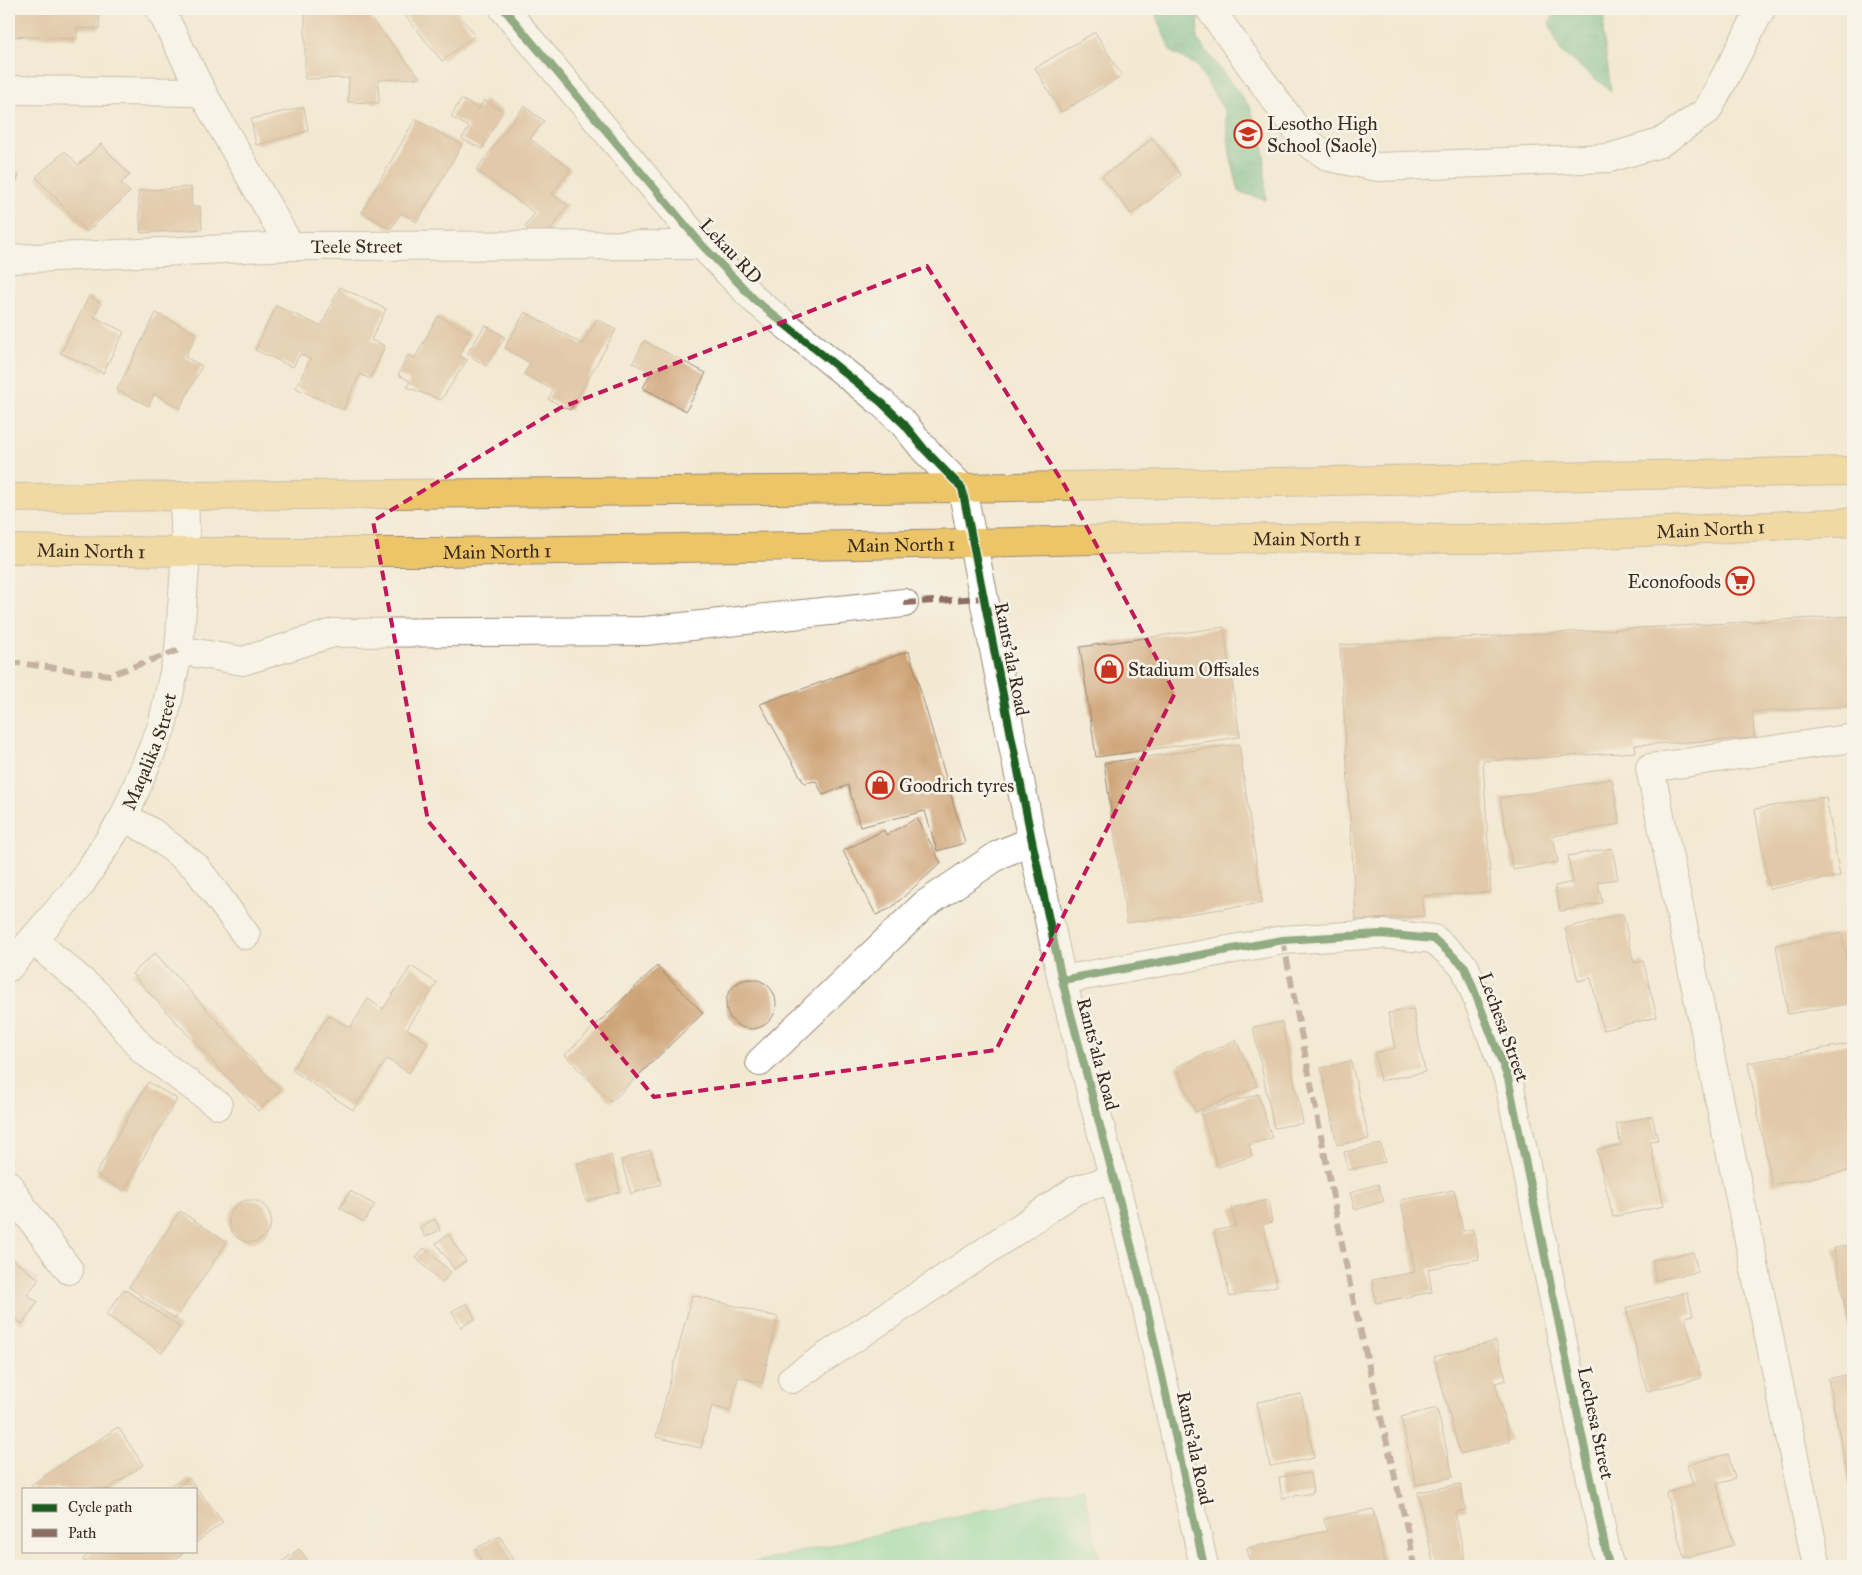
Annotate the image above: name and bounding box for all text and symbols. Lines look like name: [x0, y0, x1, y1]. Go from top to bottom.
place label: Lesotho High School (Saole): [1267, 112, 1378, 158]
school or university icon: Lesotho High School (Saole): [1233, 119, 1263, 149]
street label: Lekau RD: [695, 213, 767, 289]
street label: Teele Street: [311, 234, 403, 257]
street label: Main North 1: [1656, 515, 1765, 543]
street label: Main North 1: [1252, 527, 1361, 550]
street label: Main North 1: [846, 532, 955, 557]
street label: Main North 1: [36, 538, 146, 563]
street label: Main North 1: [442, 539, 552, 564]
supermarket icon: Econofoods: [1725, 566, 1755, 596]
place label: Econofoods: [1628, 570, 1721, 593]
street label: Rants'ala Road: [990, 600, 1034, 718]
shop icon: Stadium Offsales: [1094, 654, 1124, 684]
place label: Stadium Offsales: [1128, 658, 1259, 681]
street label: Maqalika Street: [117, 690, 181, 813]
shop icon: Goodrich tyres: [865, 770, 895, 800]
place label: Goodrich tyres: [899, 774, 1014, 797]
street label: Lechesa Street: [1474, 969, 1535, 1085]
street label: Rants'ala Road: [1072, 995, 1124, 1113]
street label: Lechesa Street: [1573, 1365, 1619, 1482]
street label: Rants'ala Road: [1172, 1389, 1218, 1507]
legend: [22, 1488, 198, 1552]
text: Cycle path: [68, 1498, 133, 1516]
text: Path: [68, 1524, 97, 1542]

